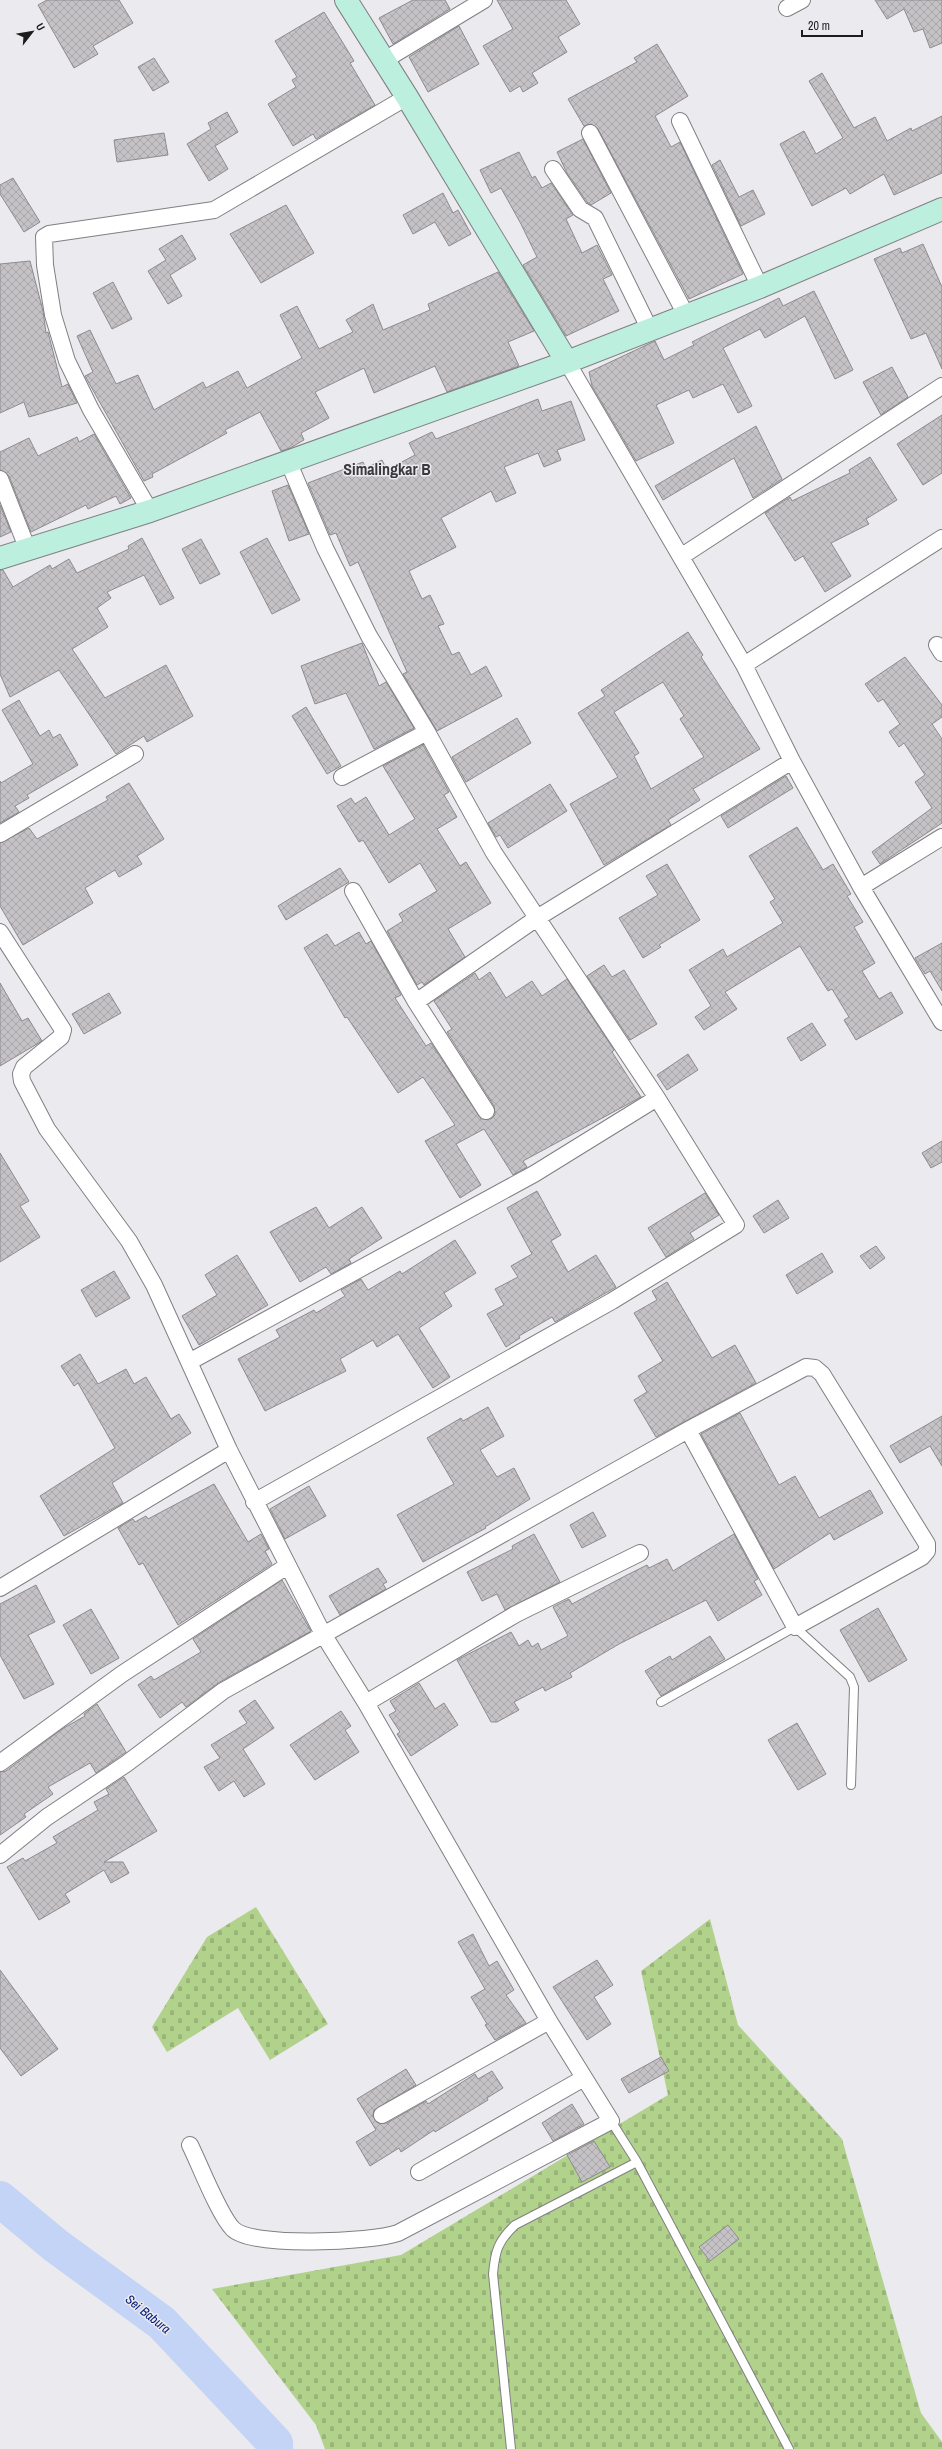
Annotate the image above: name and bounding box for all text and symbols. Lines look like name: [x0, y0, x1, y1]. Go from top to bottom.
north arrow: [12, 12, 52, 52]
scale bar: [802, 12, 862, 38]
text: 20 m: [808, 18, 830, 34]
text: U: [33, 20, 48, 33]
district label: Simalingkar B: [343, 458, 431, 480]
water label: Sei Babura: [122, 2291, 174, 2337]

